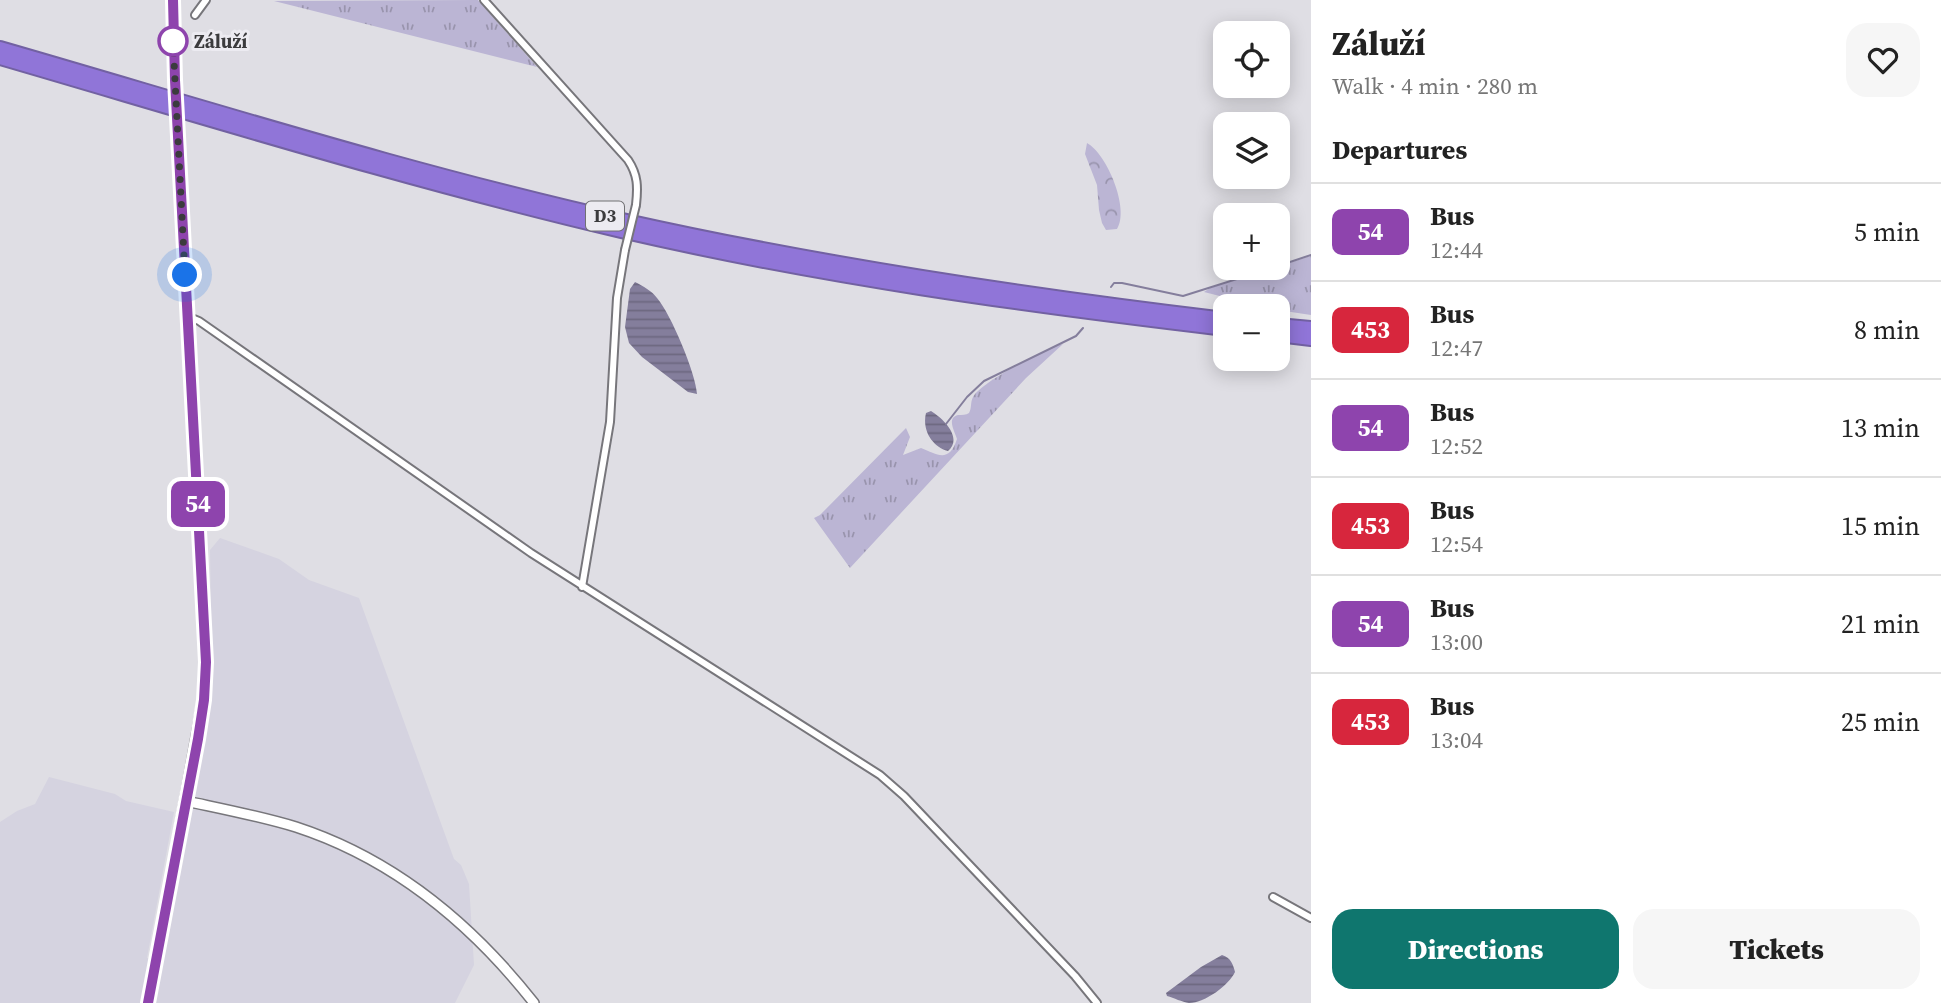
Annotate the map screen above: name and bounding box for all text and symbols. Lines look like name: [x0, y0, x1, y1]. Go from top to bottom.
map controls: [1213, 21, 1290, 371]
button: locate: [1213, 21, 1290, 98]
text: Záluží: [1332, 21, 1425, 66]
button: heart: [1846, 23, 1920, 97]
marker: Záluží: [158, 26, 188, 56]
place label: Záluží: [194, 28, 247, 54]
text: Walk · 4 min · 280 m: [1332, 70, 1538, 102]
button: layers: [1213, 112, 1290, 189]
text: Departures: [1332, 132, 1467, 168]
text: Bus: [1430, 198, 1474, 234]
road number: D3: [586, 202, 624, 230]
button: +: [1213, 203, 1290, 280]
text: 5 min: [1854, 214, 1920, 250]
text: 54: [1357, 215, 1384, 248]
text: 12:44: [1430, 234, 1483, 266]
your location: [167, 257, 202, 292]
button: −: [1213, 294, 1290, 371]
text: Bus: [1430, 296, 1474, 332]
text: 8 min: [1854, 312, 1920, 348]
text: 453: [1351, 313, 1390, 346]
text: 12:47: [1430, 332, 1483, 364]
text: Bus: [1430, 394, 1474, 430]
text: 13 min: [1841, 410, 1920, 446]
text: 54: [1357, 411, 1384, 444]
text: 12:52: [1430, 430, 1483, 462]
line badge: 54: [166, 481, 230, 527]
text: 54: [185, 487, 211, 520]
text: Bus: [1430, 492, 1474, 528]
text: 15 min: [1841, 508, 1920, 544]
text: 453: [1351, 509, 1390, 542]
text: 12:54: [1430, 528, 1483, 560]
text: Bus: [1430, 590, 1474, 626]
text: 21 min: [1841, 606, 1920, 642]
text: 54: [1357, 607, 1384, 640]
text: 13:00: [1430, 626, 1483, 658]
text: Bus: [1430, 688, 1474, 724]
text: 25 min: [1841, 704, 1920, 740]
text: 453: [1351, 705, 1390, 738]
text: 13:04: [1430, 724, 1483, 756]
button: Directions: [1332, 909, 1619, 989]
button: Tickets: [1633, 909, 1920, 989]

